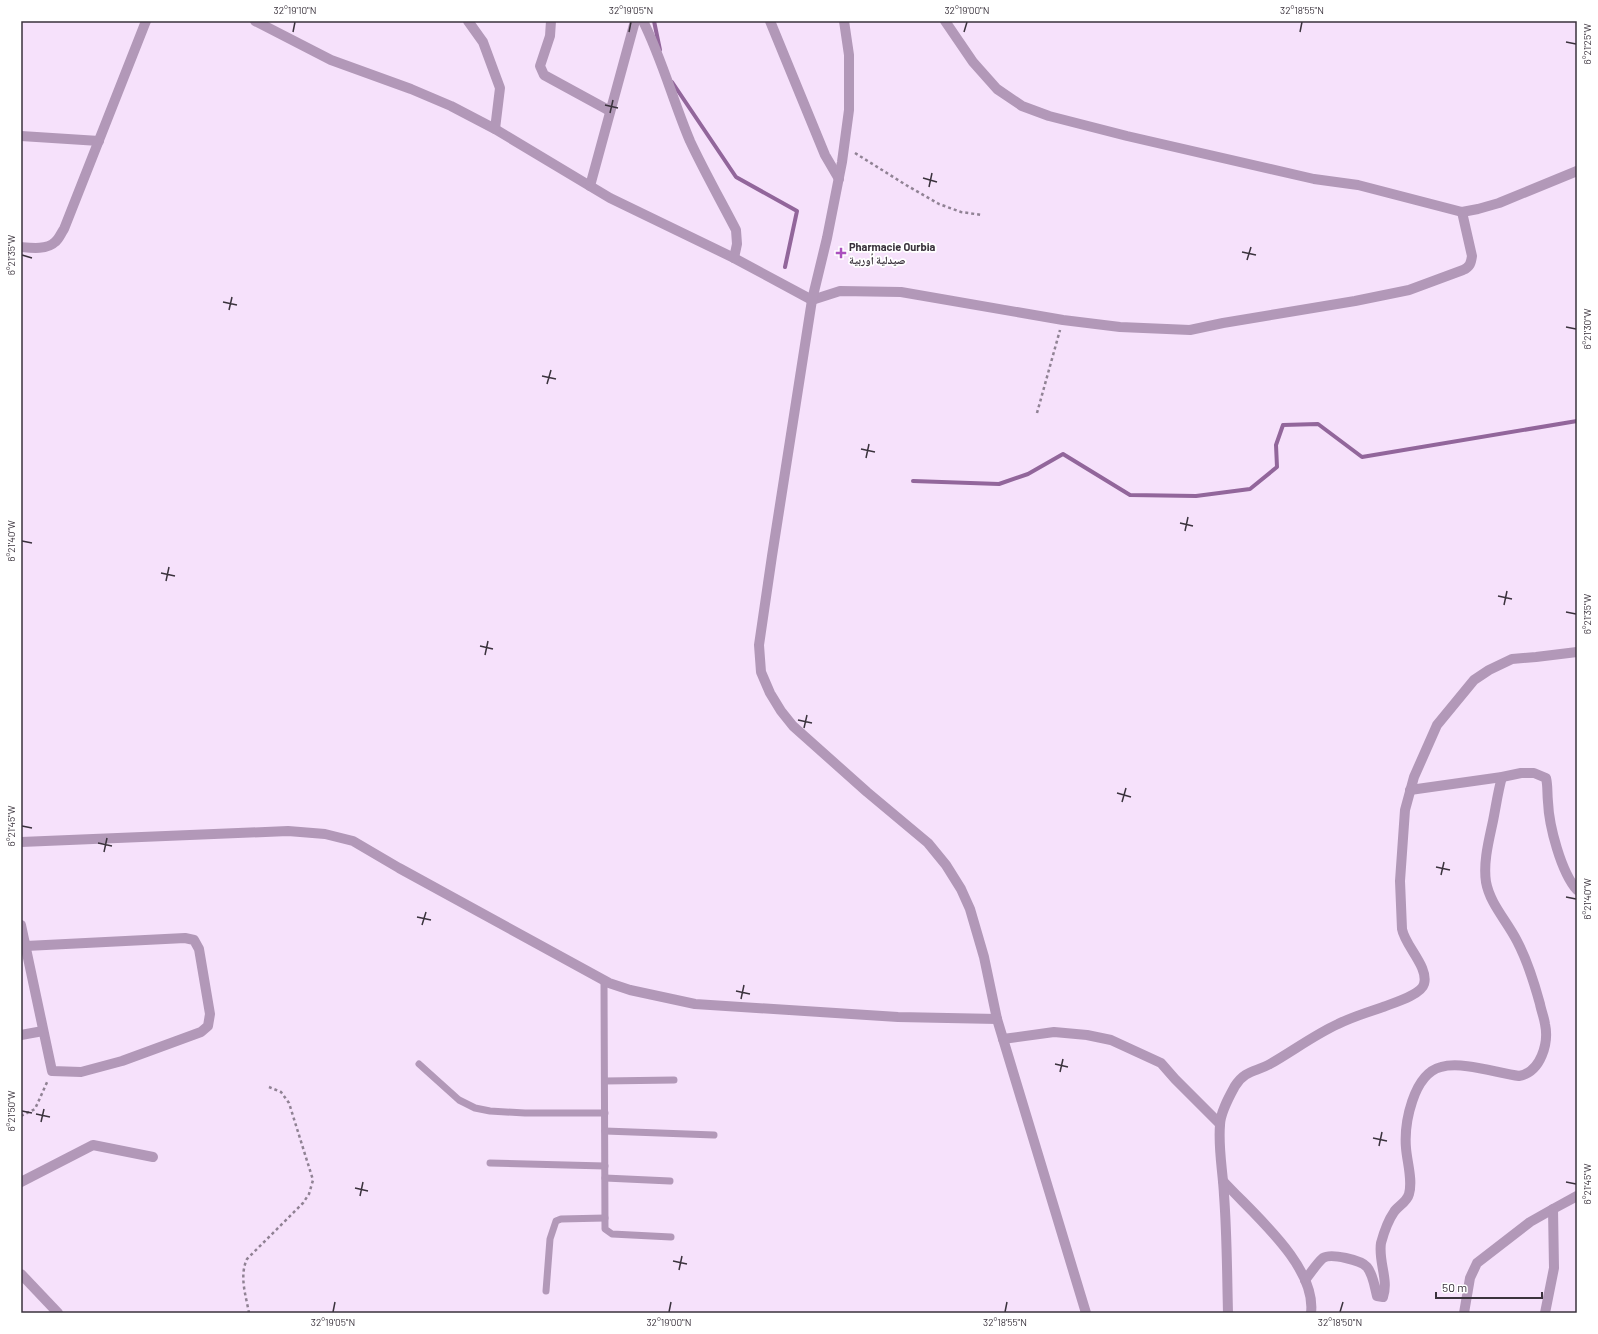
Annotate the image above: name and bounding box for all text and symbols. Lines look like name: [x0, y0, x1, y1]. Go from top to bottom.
text: 32°19'10"N: [274, 4, 316, 16]
text: 32°19'05"N: [609, 4, 653, 16]
text: 32°19'00"N: [944, 4, 990, 16]
text: 32°18'55"N: [1280, 4, 1324, 16]
text: 6°21'25"W: [1581, 23, 1593, 64]
text: 6°21'35"W: [5, 234, 17, 275]
place label: Pharmacie Ourbia صيدلية أوربية: [849, 240, 936, 267]
marker: Pharmacie Ourbia صيدلية أوربية: [836, 248, 846, 258]
text: 6°21'30"W: [1581, 308, 1593, 350]
text: 6°21'40"W: [5, 520, 17, 562]
text: 6°21'35"W: [1581, 593, 1593, 634]
text: 6°21'45"W: [5, 805, 17, 846]
text: 6°21'40"W: [1581, 878, 1593, 920]
text: 6°21'50"W: [5, 1090, 17, 1132]
text: 6°21'45"W: [1581, 1163, 1593, 1204]
scale bar: [1436, 1274, 1542, 1300]
text: 50 m: [1442, 1280, 1467, 1294]
text: 32°19'05"N: [311, 1316, 355, 1328]
text: 32°19'00"N: [646, 1316, 692, 1328]
text: 32°18'55"N: [983, 1316, 1027, 1328]
text: 32°18'50"N: [1318, 1316, 1362, 1328]

